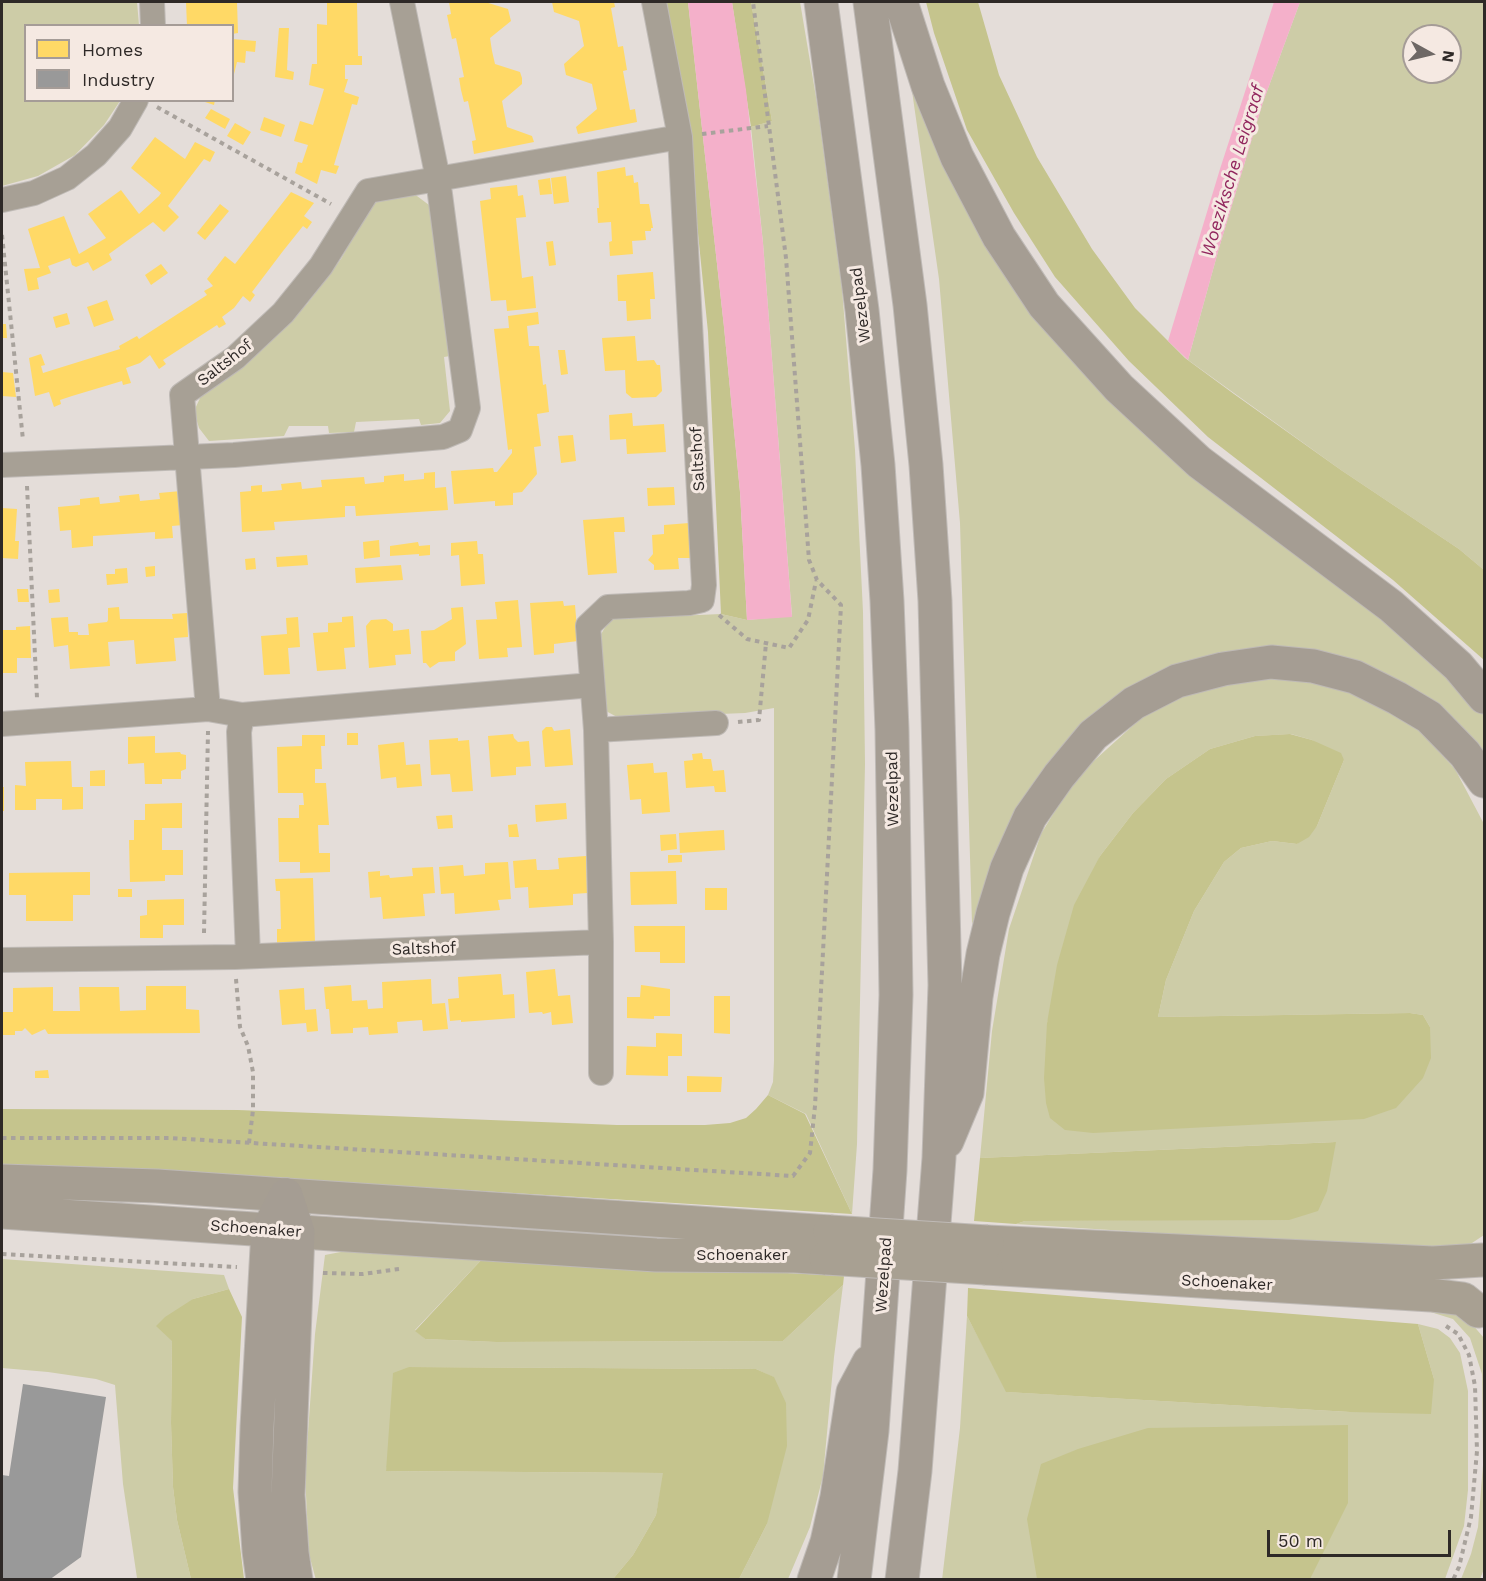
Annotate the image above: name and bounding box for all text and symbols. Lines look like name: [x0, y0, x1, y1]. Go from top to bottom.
legend: [24, 24, 234, 102]
north arrow: [1402, 24, 1462, 84]
text: Homes: [82, 39, 143, 60]
text: N: [1438, 49, 1459, 63]
text: Industry: [82, 69, 154, 90]
water label: Woeziksche Leigraaf: [1197, 82, 1269, 260]
street label: Wezelpad: [847, 266, 875, 344]
street label: Saltshof: [194, 336, 256, 390]
street label: Saltshof: [687, 426, 709, 492]
street label: Wezelpad: [883, 751, 903, 827]
street label: Saltshof: [391, 938, 457, 960]
street label: Schoenaker: [210, 1216, 302, 1242]
street label: Wezelpad: [872, 1237, 896, 1313]
street label: Schoenaker: [696, 1245, 788, 1265]
street label: Schoenaker: [1181, 1271, 1273, 1295]
scale bar: [1270, 1518, 1454, 1556]
text: 50 m: [1278, 1530, 1323, 1551]

